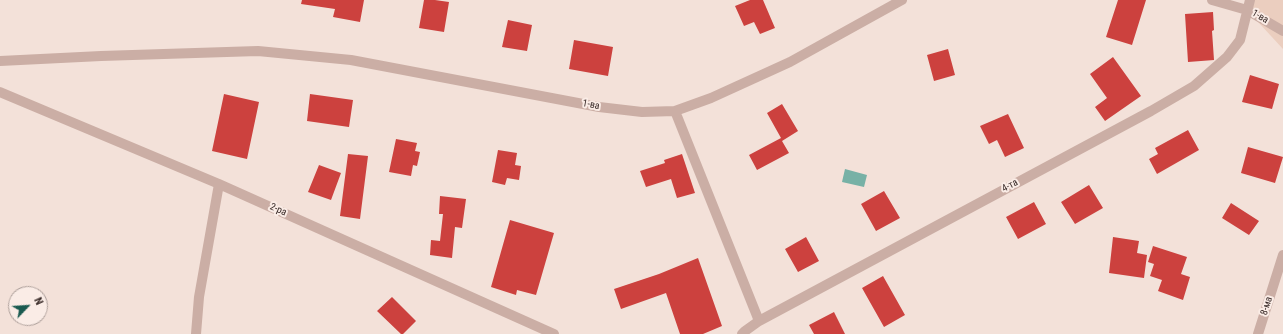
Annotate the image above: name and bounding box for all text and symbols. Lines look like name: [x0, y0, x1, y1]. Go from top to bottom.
street label: 1-ва: [1250, 7, 1270, 27]
street label: 1-ва: [581, 98, 601, 112]
street label: 4-та: [1000, 177, 1020, 195]
street label: 2-ра: [268, 201, 288, 219]
north arrow: [8, 286, 48, 326]
text: N: [31, 295, 46, 307]
street label: 8-ма: [1258, 295, 1276, 317]

